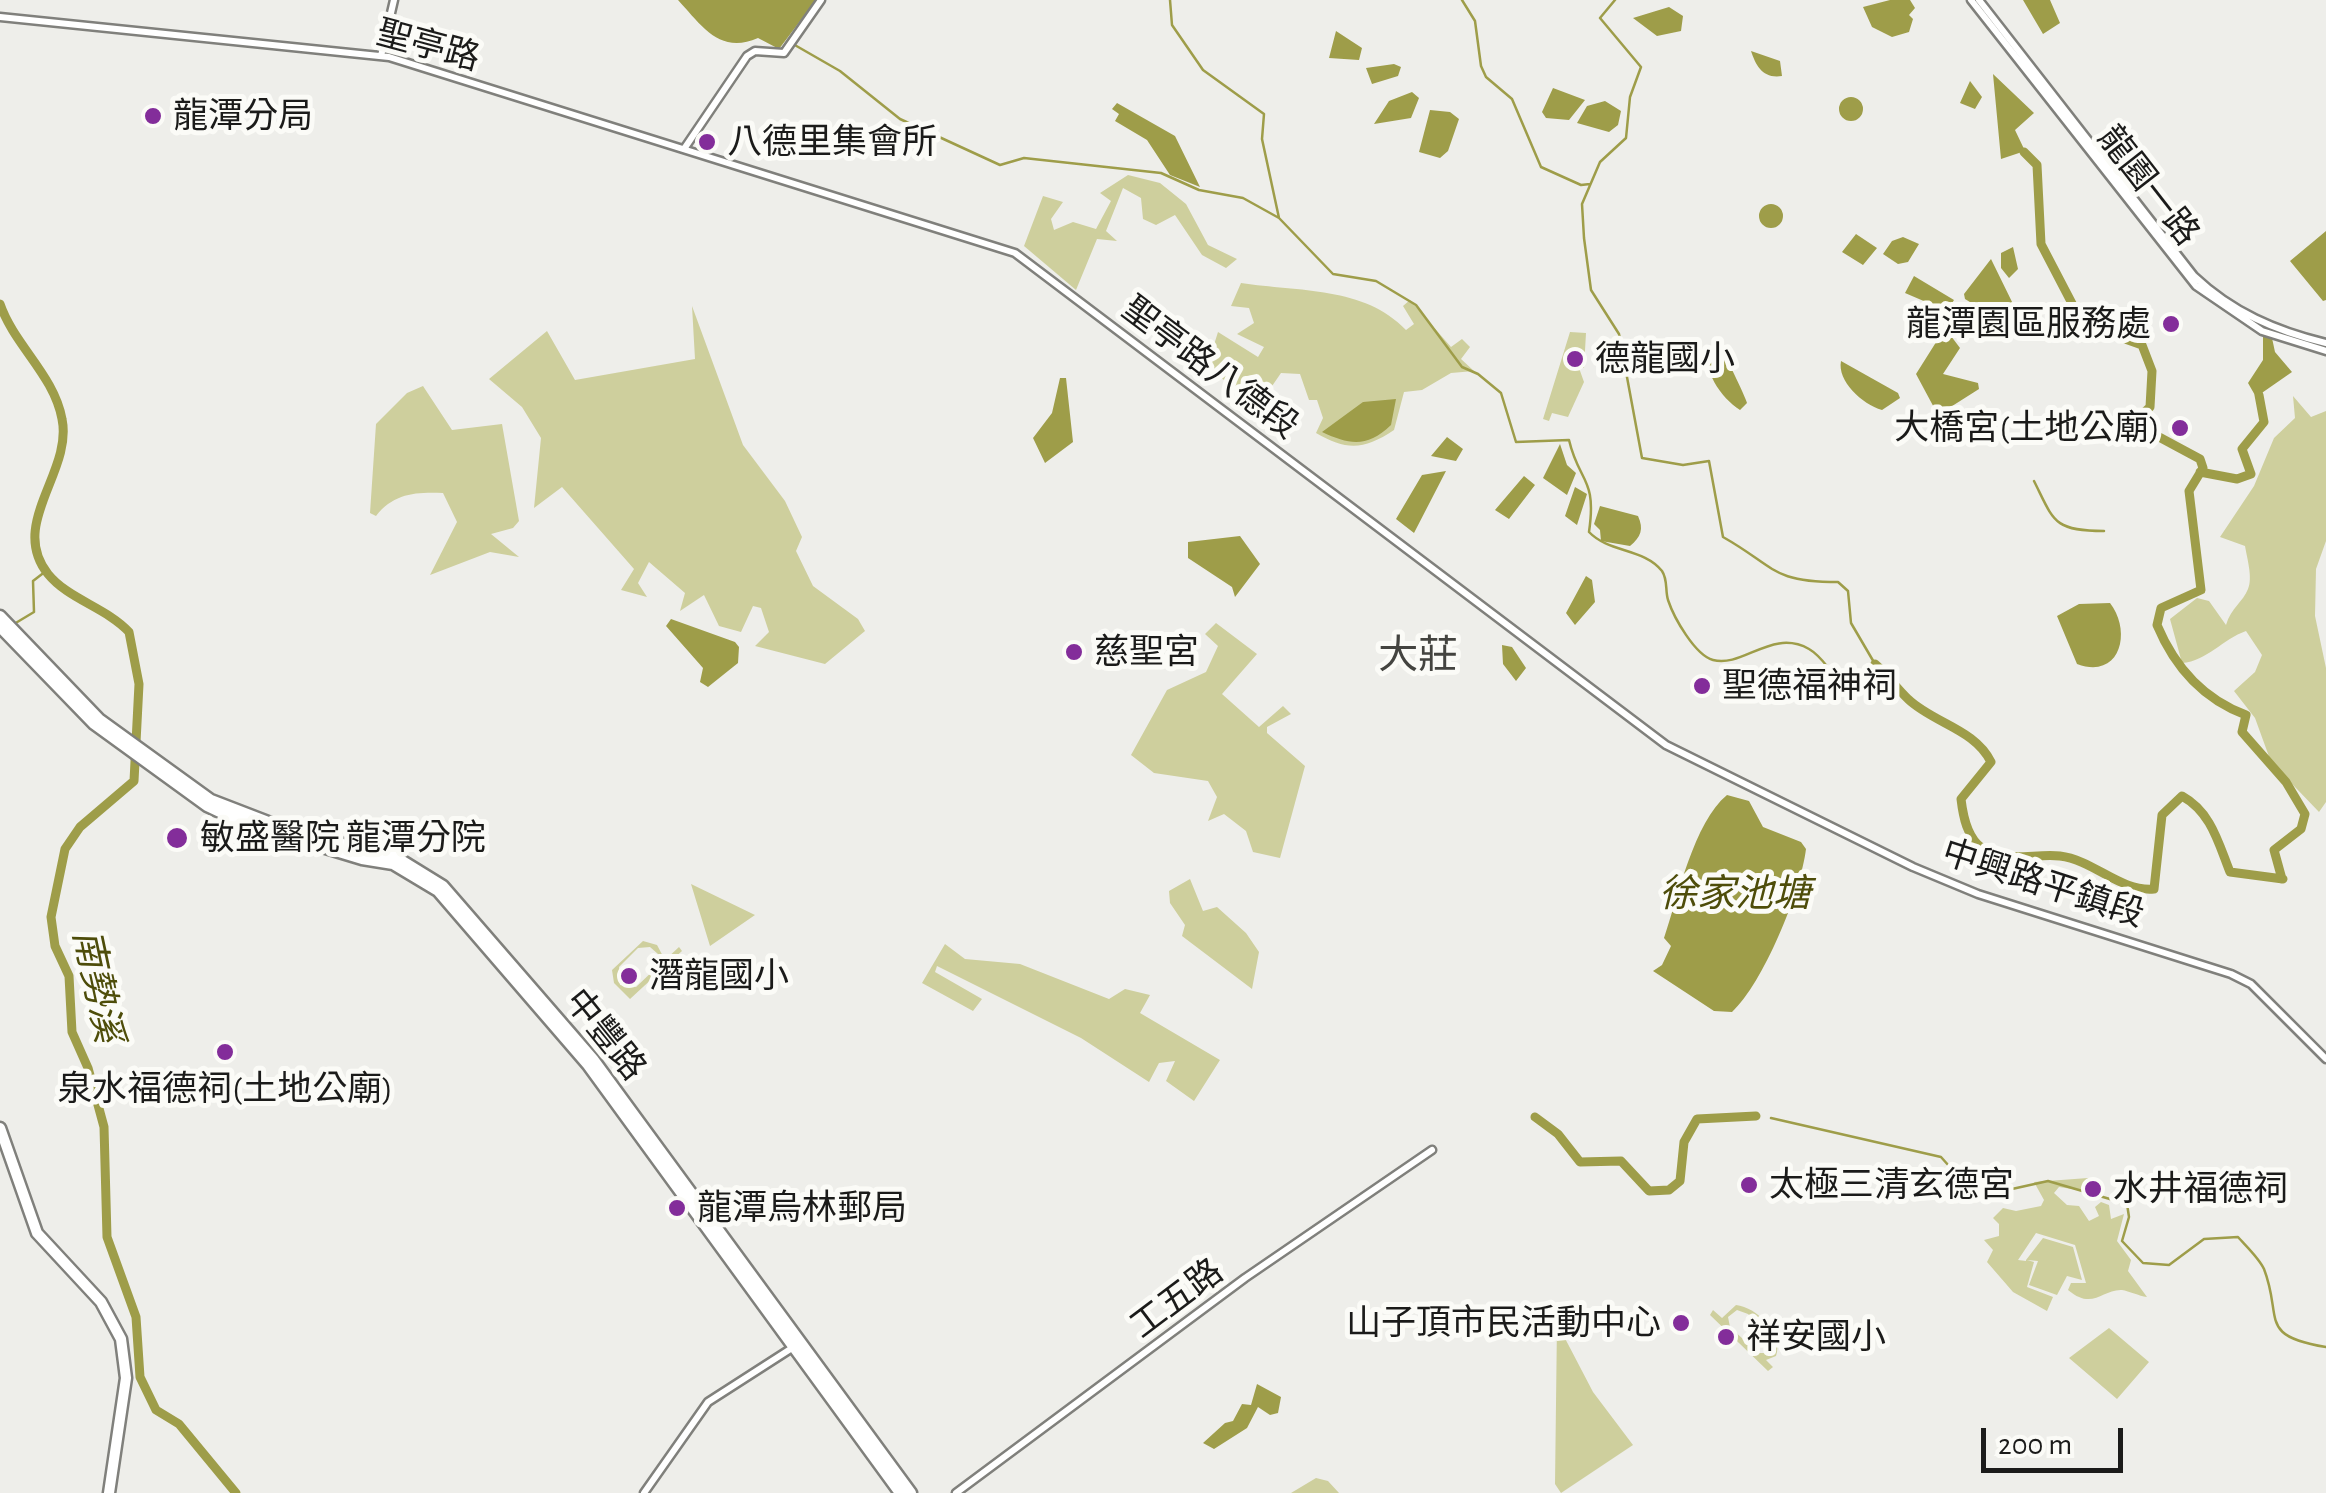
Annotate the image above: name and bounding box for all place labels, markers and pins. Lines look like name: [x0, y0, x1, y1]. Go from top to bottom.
place label: 龍潭分局: [173, 95, 313, 137]
marker: 龍潭分局: [142, 105, 164, 127]
place label: 八德里集會所: [727, 121, 937, 163]
marker: 八德里集會所: [696, 131, 718, 153]
place label: 龍潭園區服務處: [1906, 303, 2151, 345]
marker: 龍潭園區服務處: [2160, 313, 2182, 335]
place label: 德龍國小: [1595, 338, 1735, 380]
marker: 德龍國小: [1564, 348, 1586, 370]
place label: 大橋宮(土地公廟): [1894, 407, 2160, 449]
marker: 大橋宮(土地公廟): [2169, 417, 2191, 439]
place label: 慈聖宮: [1094, 631, 1199, 673]
marker: 慈聖宮: [1063, 641, 1085, 663]
place label: 聖德福神祠: [1722, 665, 1897, 707]
marker: 聖德福神祠: [1691, 675, 1713, 697]
place label: 敏盛醫院 龍潭分院: [200, 817, 486, 859]
marker: 敏盛醫院 龍潭分院: [164, 825, 190, 851]
place label: 潛龍國小: [649, 955, 789, 997]
marker: 潛龍國小: [618, 965, 640, 987]
marker: 泉水福德祠(土地公廟): [214, 1041, 236, 1063]
place label: 泉水福德祠(土地公廟): [57, 1068, 393, 1110]
place label: 太極三清玄德宮: [1769, 1164, 2014, 1206]
place label: 水井福德祠: [2113, 1168, 2288, 1210]
marker: 太極三清玄德宮: [1738, 1174, 1760, 1196]
marker: 水井福德祠: [2082, 1178, 2104, 1200]
place label: 龍潭烏林郵局: [697, 1187, 907, 1229]
marker: 龍潭烏林郵局: [666, 1197, 688, 1219]
place label: 山子頂市民活動中心: [1346, 1302, 1661, 1344]
marker: 山子頂市民活動中心: [1670, 1312, 1692, 1334]
place label: 祥安國小: [1746, 1316, 1886, 1358]
marker: 祥安國小: [1715, 1326, 1737, 1348]

